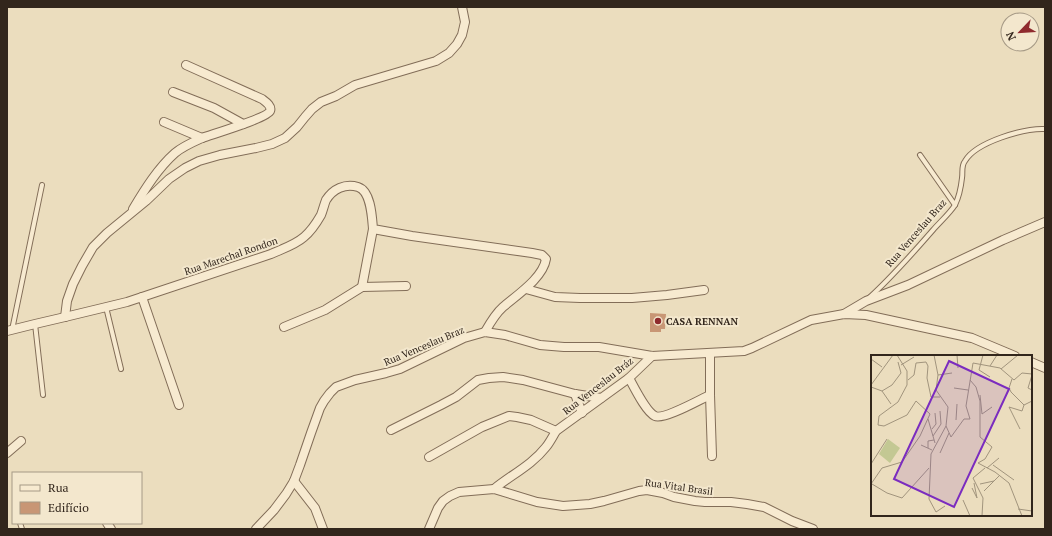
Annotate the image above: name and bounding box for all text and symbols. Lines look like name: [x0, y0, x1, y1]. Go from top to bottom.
north arrow: [1000, 12, 1040, 52]
text: N: [1003, 29, 1019, 43]
street label: Rua Venceslau Braz: [883, 196, 949, 270]
street label: Rua Marechal Rondon: [183, 234, 279, 278]
place label: CASA RENNAN: [666, 315, 738, 328]
marker: CASA RENNAN: [653, 316, 663, 326]
street label: Rua Venceslau Braz: [382, 323, 466, 369]
street label: Rua Venceslau Bráz: [560, 354, 636, 418]
inset map: [871, 355, 1032, 516]
legend: [12, 472, 142, 524]
street label: Rua Vital Brasil: [644, 476, 714, 498]
text: Rua: [48, 480, 69, 495]
text: Edifício: [48, 500, 89, 515]

